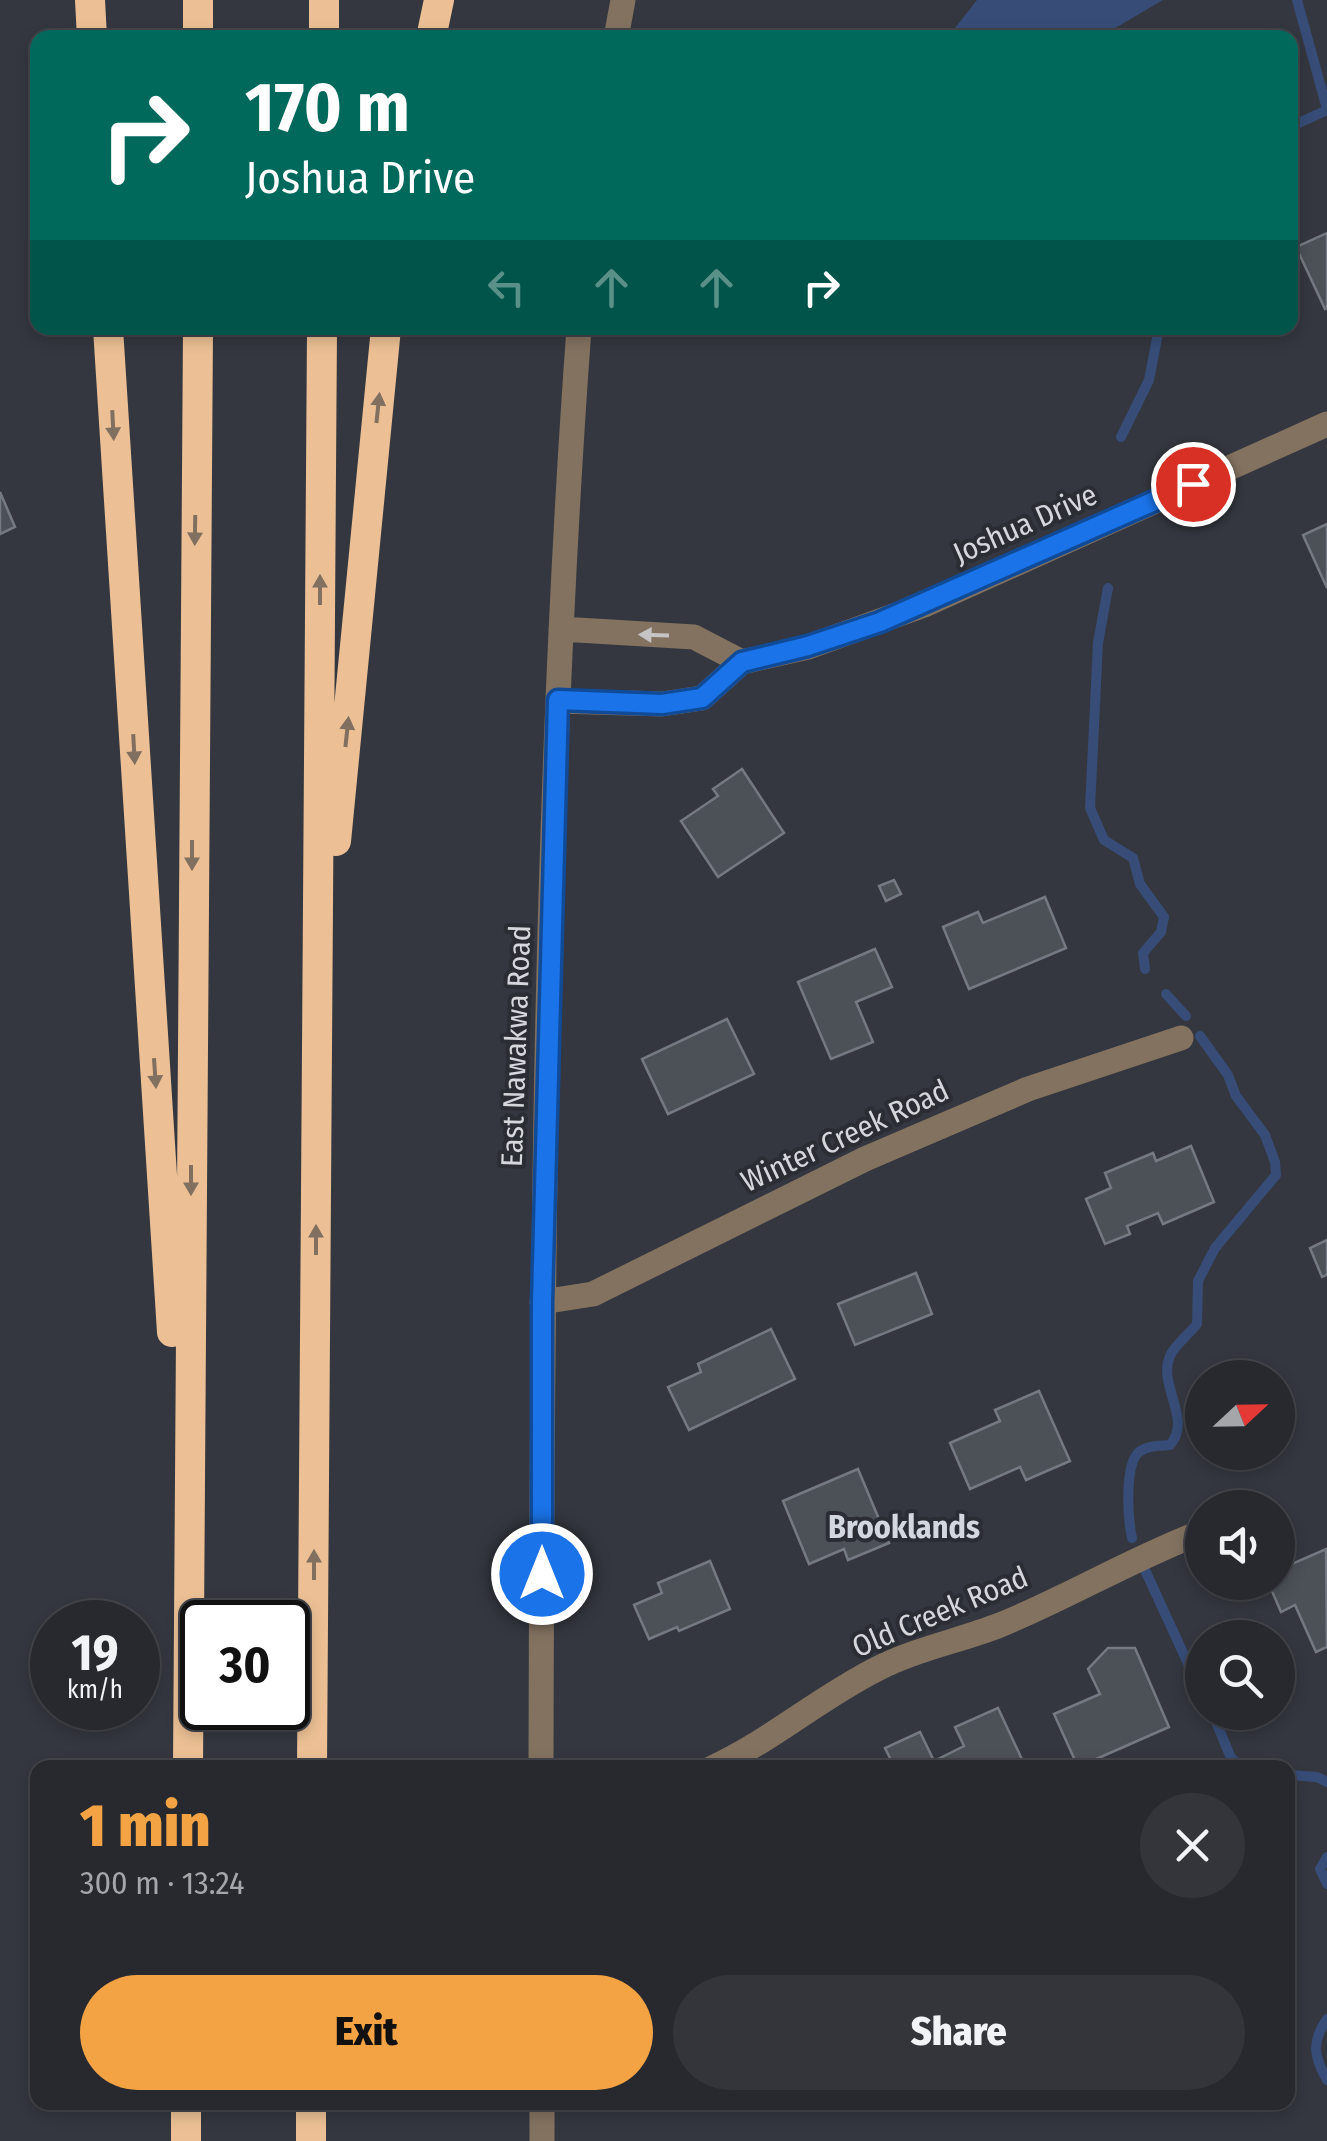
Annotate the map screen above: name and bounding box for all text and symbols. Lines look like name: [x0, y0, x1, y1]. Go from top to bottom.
text: 170 m: [245, 66, 410, 150]
icon: right: [80, 70, 210, 200]
text: Joshua Drive: [245, 151, 475, 205]
icon: left: [479, 260, 534, 315]
icon: ahead: [584, 260, 639, 315]
icon: ahead: [689, 260, 744, 315]
icon: right: [794, 260, 849, 315]
one-way arrow: [370, 392, 386, 424]
one-way arrow: [105, 409, 121, 441]
pin: [1151, 442, 1236, 527]
icon: arrive: [1166, 457, 1221, 512]
street label: Joshua Drive: [948, 476, 1102, 572]
one-way arrow: [187, 514, 203, 546]
one-way arrow: [313, 574, 329, 606]
one-way arrow: [638, 627, 670, 643]
one-way arrow: [339, 715, 355, 747]
one-way arrow: [126, 734, 142, 766]
one-way arrow: [184, 839, 200, 871]
street label: East Nawakwa Road: [494, 925, 538, 1167]
one-way arrow: [147, 1058, 163, 1090]
street label: Winter Creek Road: [736, 1072, 954, 1200]
one-way arrow: [183, 1164, 199, 1196]
one-way arrow: [308, 1224, 324, 1256]
north arrow: [1185, 1360, 1295, 1470]
map controls: [1185, 1360, 1295, 1730]
button: sound: [1185, 1490, 1295, 1600]
district label: Brooklands: [828, 1508, 980, 1546]
position arrow: [490, 1522, 594, 1626]
one-way arrow: [306, 1549, 322, 1581]
street label: Old Creek Road: [847, 1559, 1033, 1665]
speed limit sign: 30: [180, 1600, 310, 1730]
button: search: [1185, 1620, 1295, 1730]
text: 19: [71, 1623, 118, 1683]
text: km/h: [67, 1675, 123, 1705]
text: 1 min: [80, 1790, 211, 1862]
button: close: [1140, 1793, 1245, 1898]
text: 300 m · 13:24: [80, 1864, 244, 1902]
button: Exit: [80, 1975, 653, 2090]
button: Share: [673, 1975, 1245, 2090]

